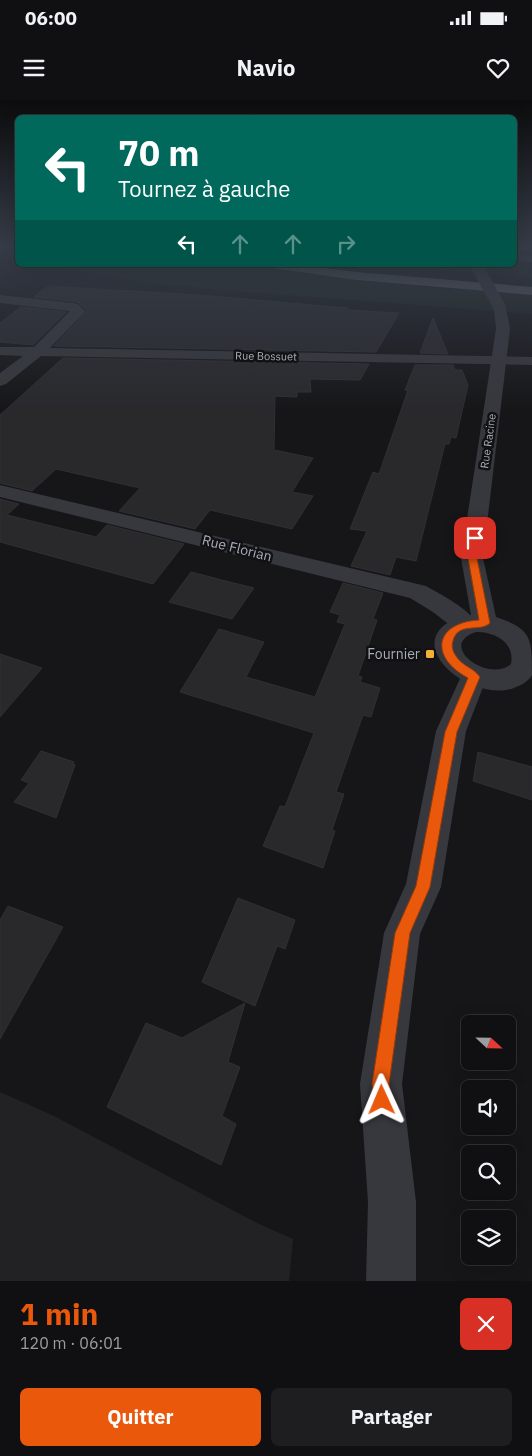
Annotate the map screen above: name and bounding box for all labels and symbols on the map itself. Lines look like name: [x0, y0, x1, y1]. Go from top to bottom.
street label: Rue Bossuet: [235, 348, 297, 364]
street label: Rue Racine: [477, 413, 499, 469]
pin: [454, 517, 496, 559]
street label: Rue Florian: [200, 531, 274, 565]
place label: Fournier: [367, 645, 420, 663]
marker: Fournier: [424, 648, 436, 660]
north arrow: [461, 1015, 516, 1070]
position arrow: [355, 1073, 407, 1125]

